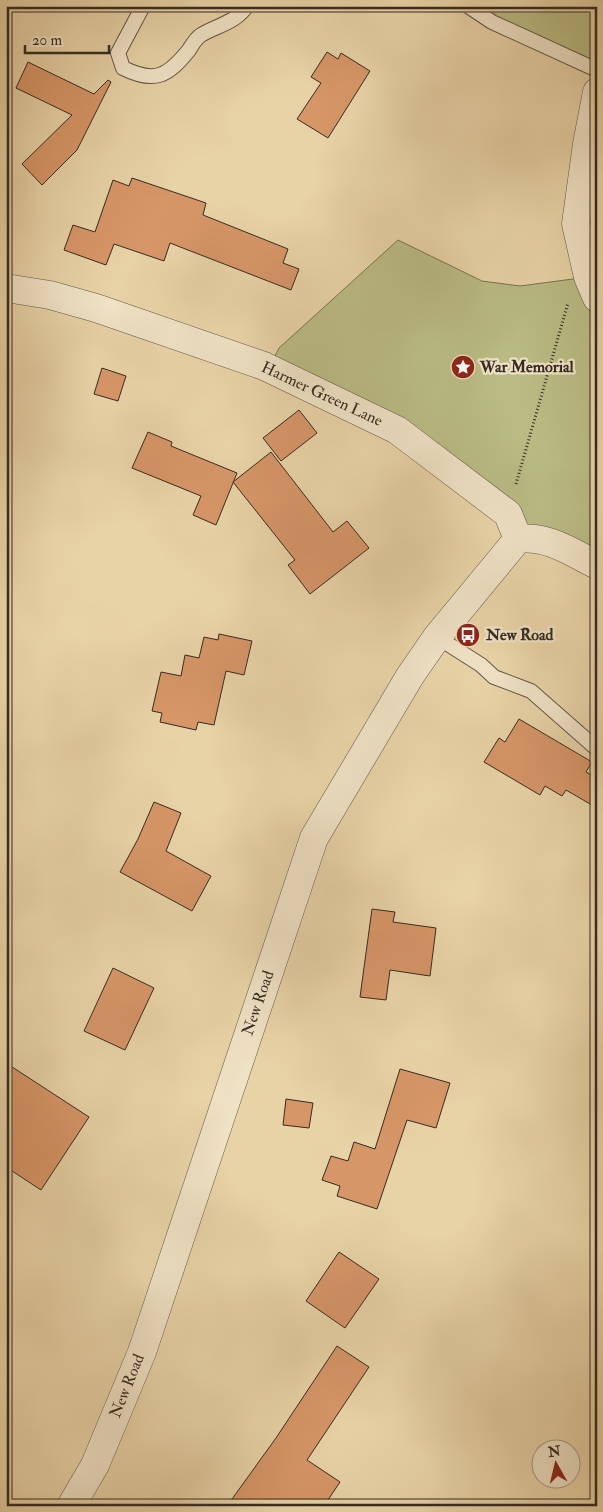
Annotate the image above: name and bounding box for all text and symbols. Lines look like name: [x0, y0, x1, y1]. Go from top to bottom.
scale bar: [25, 22, 109, 54]
text: 20 m: [32, 31, 62, 50]
place icon: War Memorial: [450, 354, 476, 380]
street label: Harmer Green Lane: [258, 357, 386, 431]
place label: War Memorial: [479, 357, 575, 377]
bus stop icon: New Road: [455, 622, 481, 648]
place label: New Road: [485, 625, 553, 645]
street label: New Road: [238, 968, 278, 1038]
street label: New Road: [105, 1351, 149, 1421]
north arrow: [530, 1440, 580, 1490]
text: N: [546, 1442, 562, 1461]

